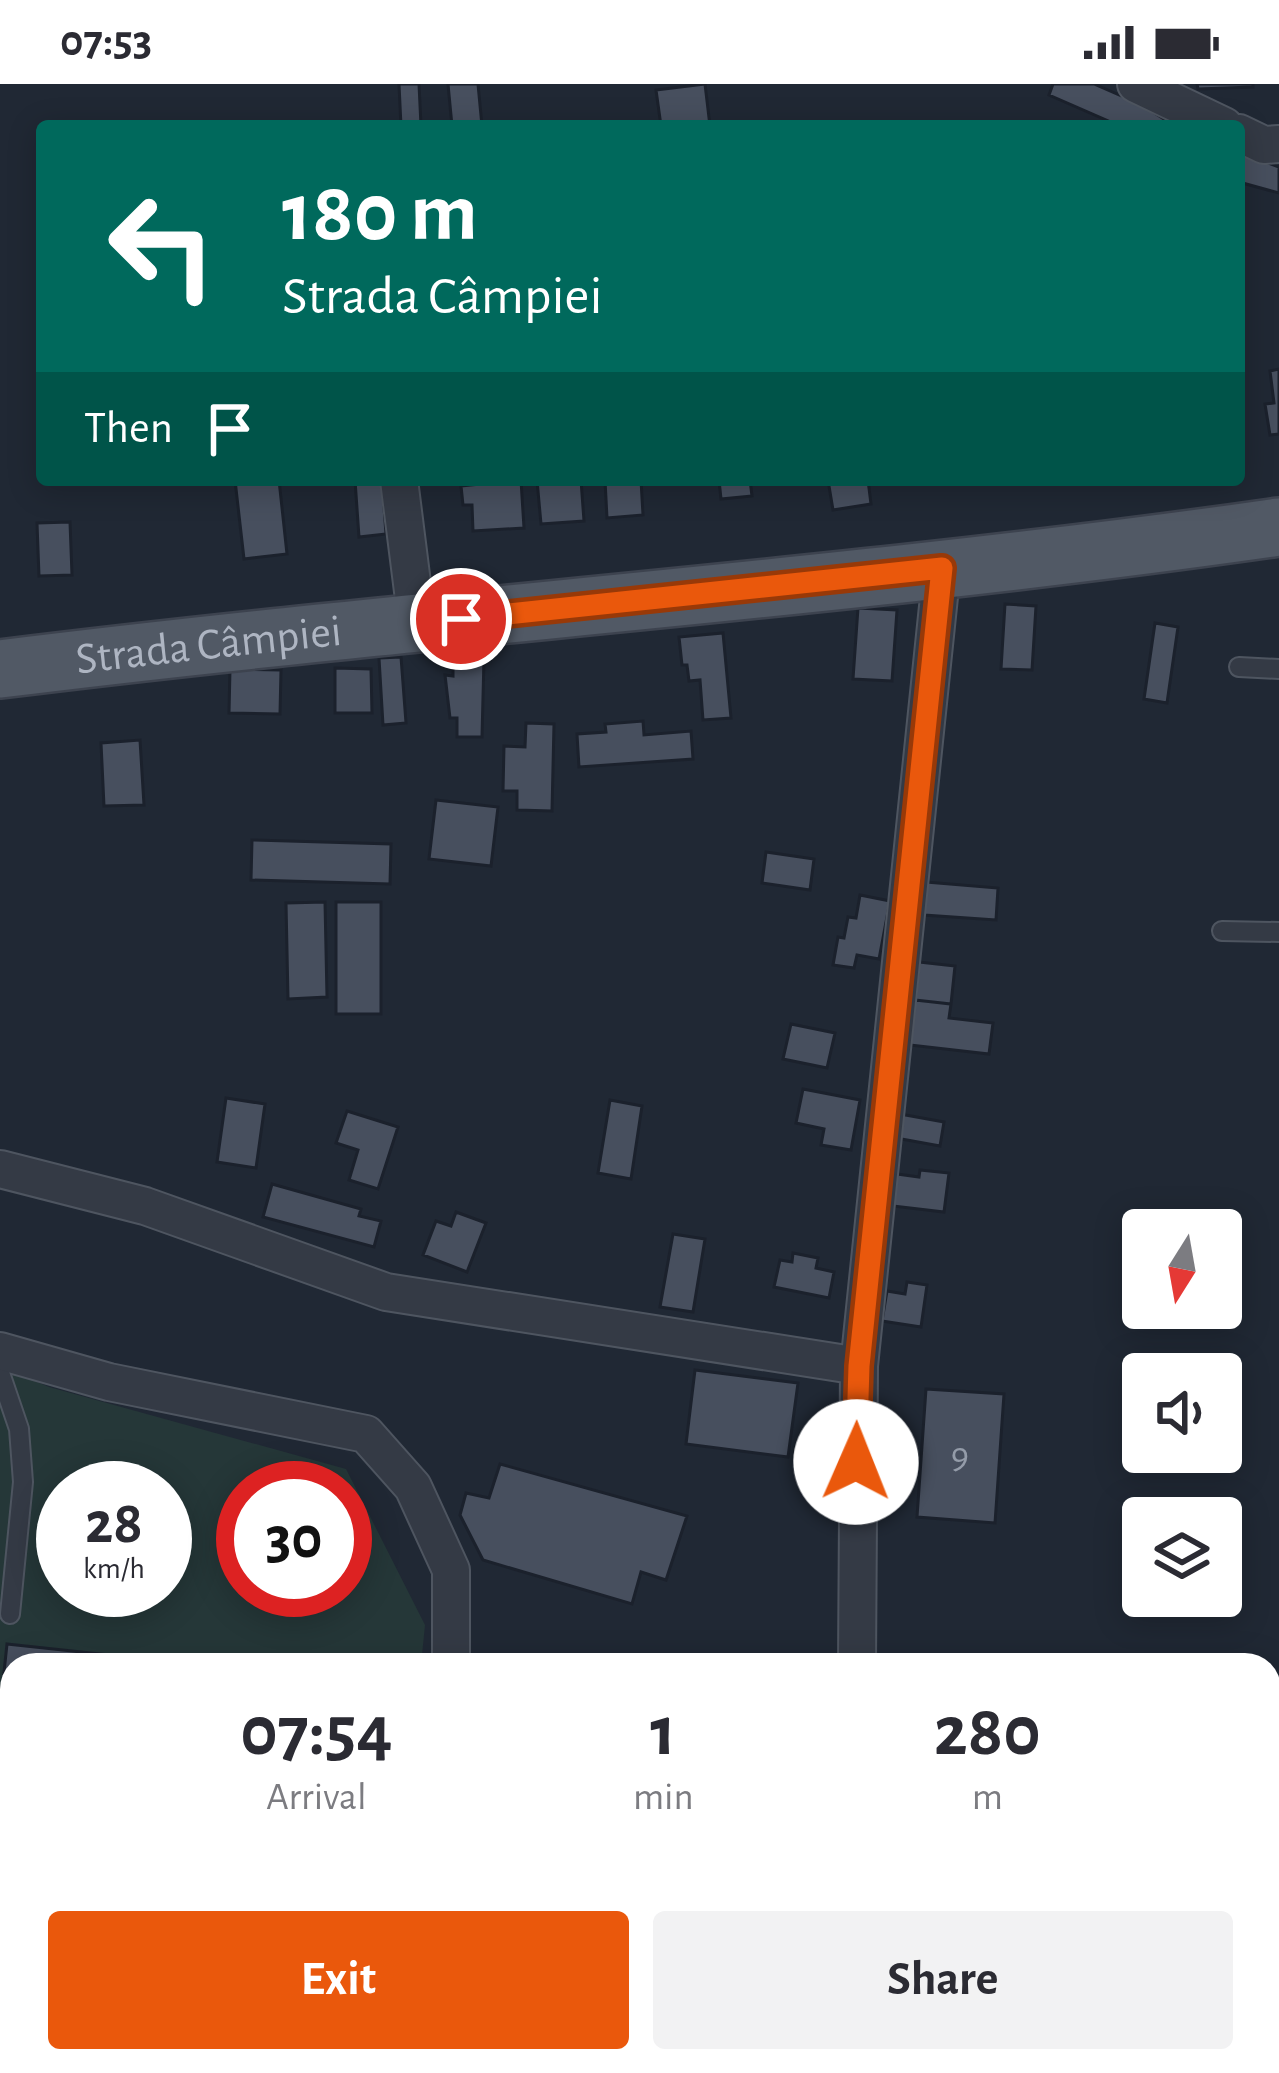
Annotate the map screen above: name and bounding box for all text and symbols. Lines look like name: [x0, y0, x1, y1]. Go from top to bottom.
text: 07:53: [60, 19, 152, 64]
icon: left: [84, 168, 240, 324]
text: 180 m: [282, 172, 478, 256]
text: Strada Câmpiei: [282, 270, 603, 324]
icon: arrive: [197, 396, 263, 462]
text: Then: [84, 406, 173, 451]
pin: [410, 568, 512, 670]
icon: arrive: [428, 586, 494, 652]
street label: Strada Câmpiei: [73, 608, 344, 682]
north arrow: [1122, 1209, 1242, 1329]
map controls: [1122, 1209, 1242, 1617]
button: sound: [1122, 1353, 1242, 1473]
position arrow: [793, 1399, 919, 1525]
house number: 9: [951, 1437, 969, 1476]
speed limit sign: 30: [216, 1461, 372, 1617]
text: 28: [85, 1494, 143, 1554]
button: layers: [1122, 1497, 1242, 1617]
text: km/h: [83, 1554, 145, 1584]
text: 07:54: [240, 1696, 393, 1768]
text: 1: [650, 1696, 676, 1768]
text: 280: [934, 1696, 1041, 1768]
text: Arrival: [266, 1778, 367, 1817]
text: min: [633, 1778, 694, 1817]
text: m: [972, 1778, 1003, 1817]
button: Exit: [48, 1911, 629, 2049]
button: Share: [653, 1911, 1233, 2049]

